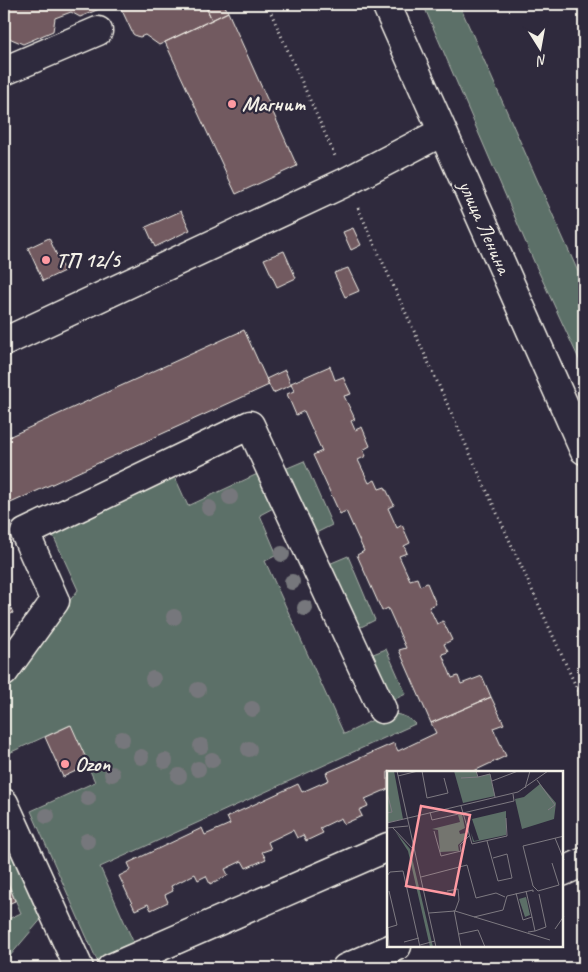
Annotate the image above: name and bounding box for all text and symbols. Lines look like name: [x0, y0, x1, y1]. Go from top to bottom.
north arrow: [516, 22, 566, 72]
text: N: [534, 51, 548, 70]
place label: Магнит: [242, 91, 307, 117]
marker: Магнит: [226, 98, 238, 110]
street label: улица Ленина: [452, 174, 518, 280]
place label: ТП 12/5: [56, 247, 121, 273]
marker: ТП 12/5: [40, 254, 52, 266]
place label: Ozon: [75, 751, 110, 777]
marker: Ozon: [59, 758, 71, 770]
inset map: [387, 771, 563, 947]

